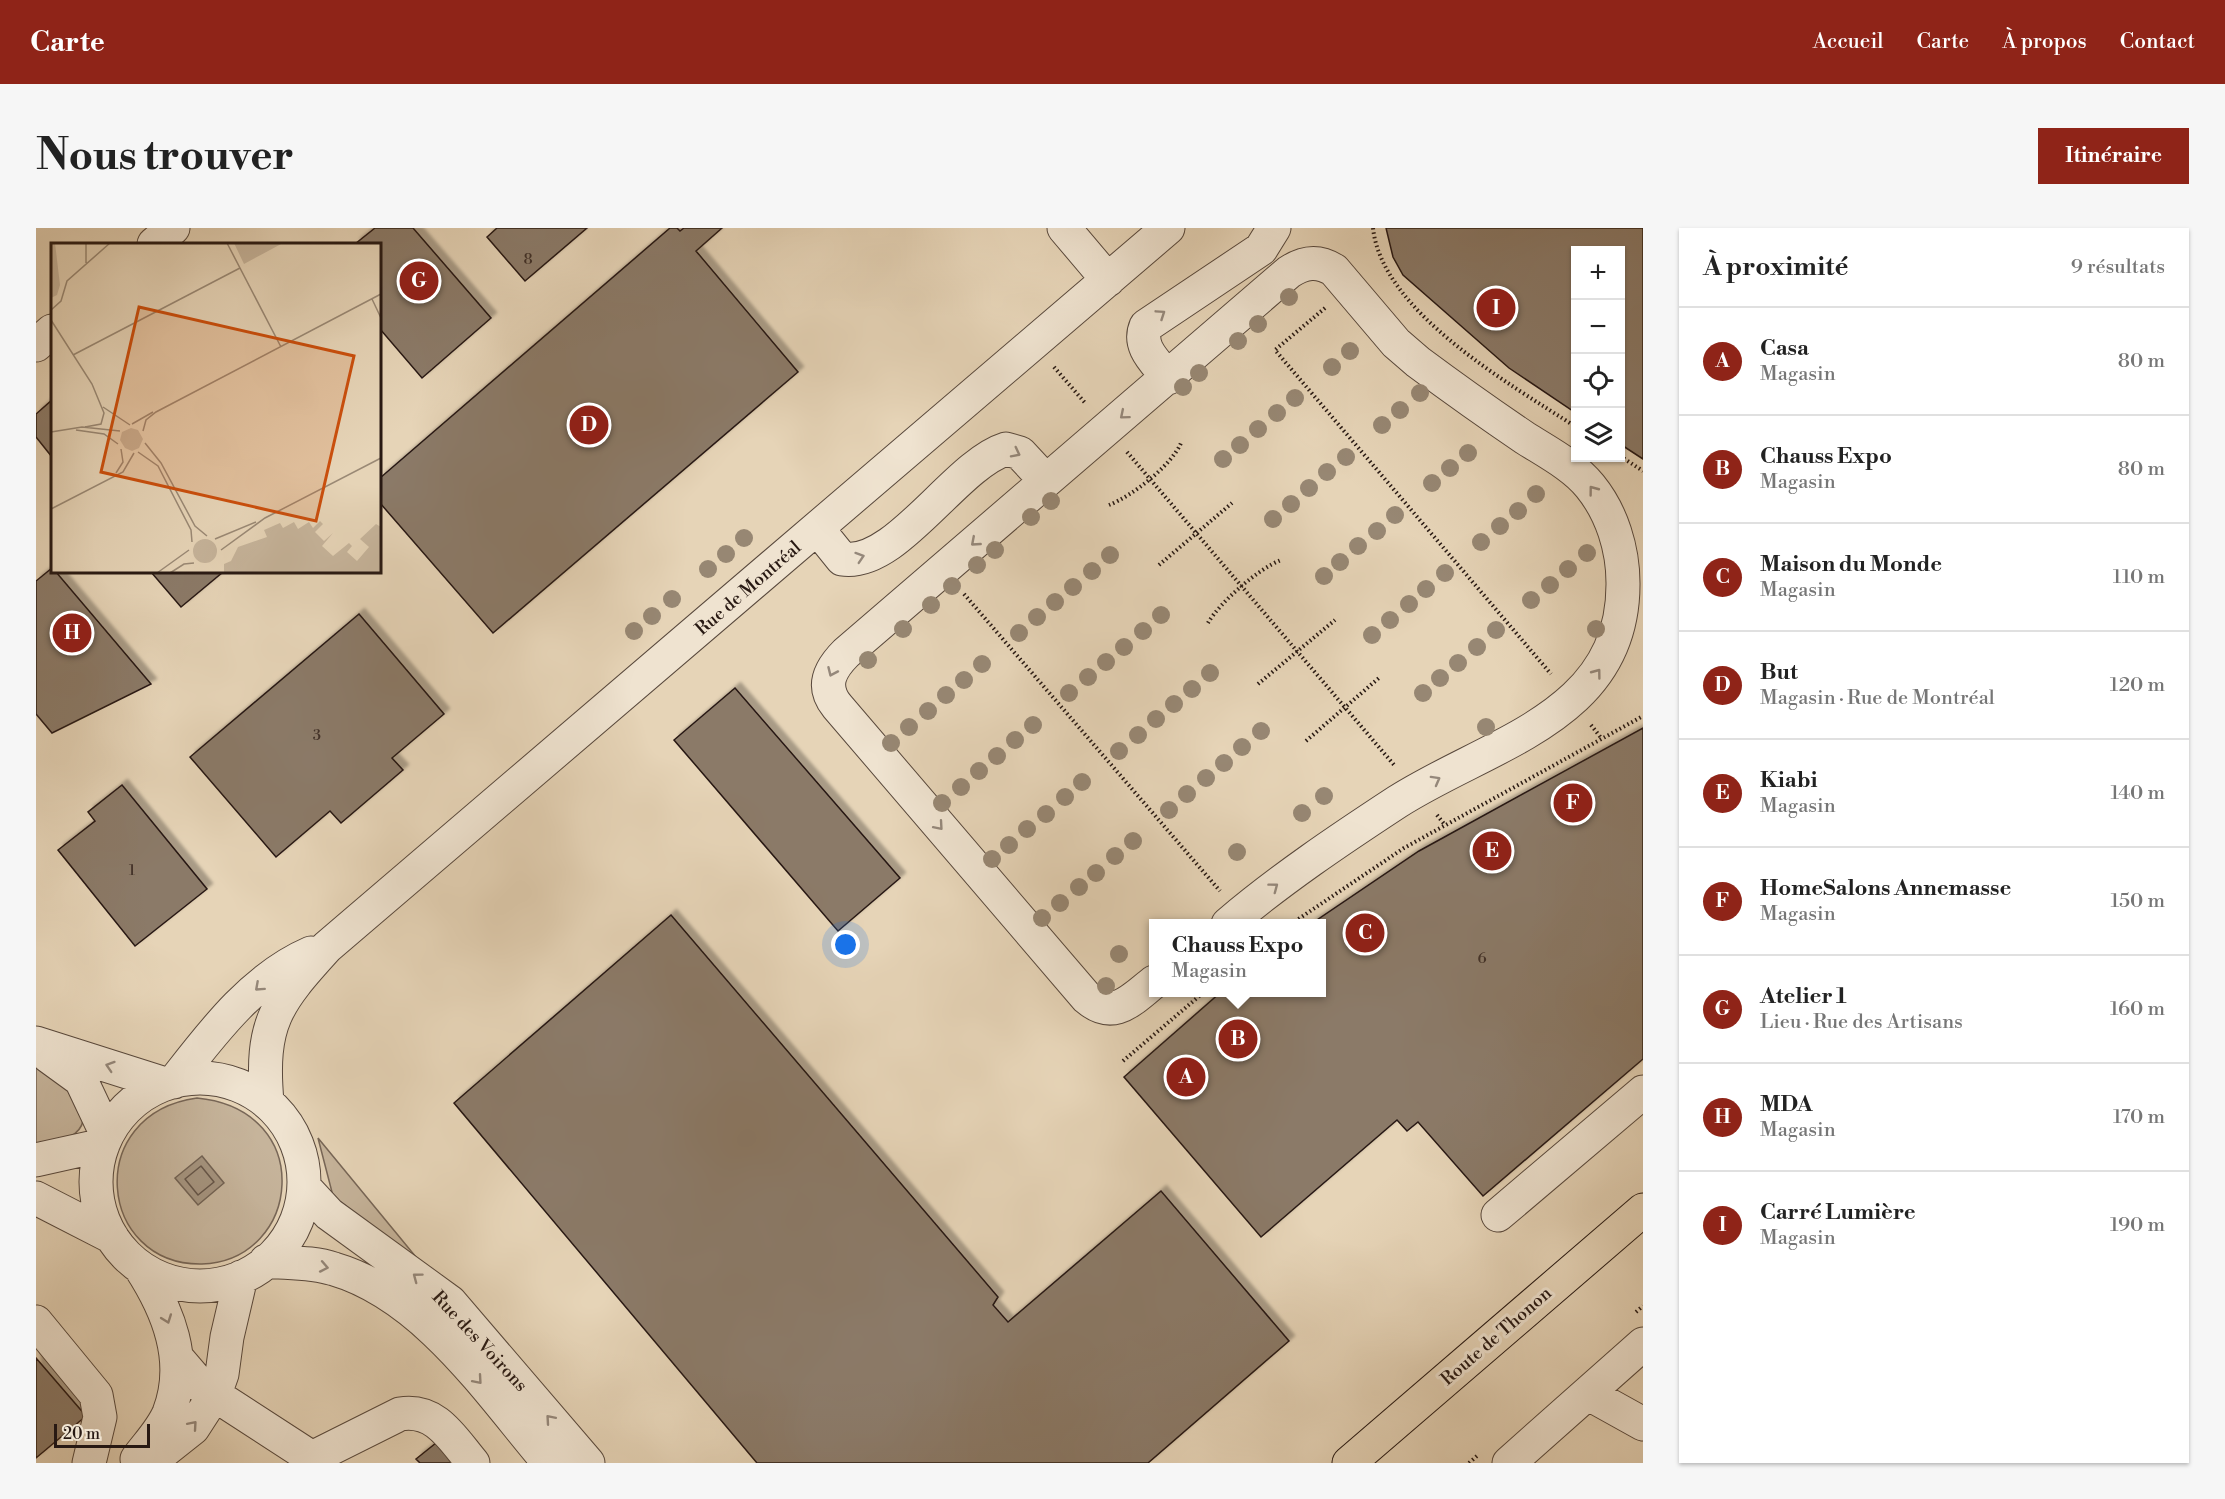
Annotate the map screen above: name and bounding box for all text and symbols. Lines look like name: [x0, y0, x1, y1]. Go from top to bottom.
text: Carte: [30, 25, 105, 60]
text: Accueil: [1813, 29, 1884, 55]
text: Carte: [1917, 29, 1969, 55]
text: À propos: [2002, 29, 2087, 55]
text: Contact: [2120, 29, 2195, 55]
button: Itinéraire: [2038, 128, 2189, 184]
text: Nous trouver: [36, 130, 294, 183]
inset map: [51, 243, 381, 573]
map controls: [1571, 246, 1625, 462]
button: +: [1571, 246, 1625, 300]
house number: 8: [523, 250, 533, 269]
text: À proximité: [1703, 251, 1848, 283]
text: 9 résultats: [2071, 255, 2165, 280]
pin: G: [400, 259, 439, 304]
pin: I: [1476, 286, 1516, 331]
button: −: [1571, 300, 1625, 354]
one-way arrow: [1154, 310, 1165, 321]
text: Casa: [1760, 335, 1809, 362]
text: A: [1715, 349, 1730, 374]
text: 80 m: [2118, 349, 2165, 374]
button: locate: [1571, 354, 1625, 408]
text: Magasin: [1760, 362, 1836, 387]
pin: D: [570, 402, 608, 448]
one-way arrow: [1120, 408, 1131, 419]
button: layers: [1571, 408, 1625, 462]
text: Chauss Expo: [1760, 443, 1892, 470]
one-way arrow: [1010, 446, 1021, 458]
text: B: [1715, 457, 1730, 482]
text: 80 m: [2118, 457, 2165, 482]
text: Magasin: [1760, 470, 1836, 495]
one-way arrow: [1589, 486, 1600, 497]
one-way arrow: [972, 535, 982, 546]
street label: Rue de Montréal: [691, 536, 806, 641]
text: Maison du Monde: [1760, 551, 1942, 578]
one-way arrow: [854, 552, 865, 564]
text: C: [1715, 565, 1730, 590]
text: 110 m: [2113, 565, 2165, 590]
text: Magasin: [1760, 578, 1836, 603]
pin: H: [52, 610, 92, 656]
text: But: [1760, 659, 1798, 686]
one-way arrow: [827, 666, 839, 677]
one-way arrow: [1590, 669, 1601, 680]
text: D: [1715, 673, 1730, 698]
text: 120 m: [2110, 673, 2165, 698]
text: Magasin · Rue de Montréal: [1760, 686, 1995, 711]
house number: 3: [313, 726, 321, 745]
text: Kiabi: [1760, 767, 1818, 794]
one-way arrow: [1430, 776, 1440, 787]
pin: F: [1554, 780, 1592, 826]
text: E: [1716, 781, 1729, 806]
text: 140 m: [2110, 781, 2165, 806]
text: Magasin: [1760, 794, 1836, 819]
one-way arrow: [932, 819, 943, 830]
pin: E: [1472, 828, 1512, 874]
house number: 1: [129, 861, 136, 880]
text: HomeSalons Annemasse: [1760, 875, 2011, 902]
one-way arrow: [1267, 884, 1278, 895]
text: F: [1715, 889, 1730, 914]
text: 150 m: [2110, 889, 2165, 914]
text: Magasin: [1760, 902, 1836, 927]
pin: C: [1346, 910, 1384, 956]
popup: [1149, 919, 1326, 997]
your location: [831, 930, 860, 959]
text: Chauss Expo: [1171, 932, 1304, 959]
house number: 6: [1477, 949, 1487, 968]
text: Magasin: [1171, 959, 1247, 984]
one-way arrow: [255, 980, 266, 991]
text: Atelier 1: [1760, 983, 1847, 1010]
text: G: [1715, 997, 1730, 1022]
text: 160 m: [2110, 997, 2165, 1022]
text: Lieu · Rue des Artisans: [1760, 1010, 1963, 1035]
pin: B: [1218, 1016, 1258, 1062]
pin: A: [1166, 1054, 1206, 1100]
one-way arrow: [105, 1061, 116, 1073]
text: MDA: [1760, 1091, 1812, 1118]
text: H: [1714, 1105, 1731, 1130]
text: 170 m: [2113, 1105, 2165, 1130]
text: Magasin: [1760, 1118, 1836, 1143]
text: Carré Lumière: [1760, 1199, 1916, 1226]
text: I: [1719, 1213, 1726, 1238]
text: 190 m: [2110, 1213, 2165, 1238]
text: Magasin: [1760, 1226, 1836, 1251]
one-way arrow: [319, 1260, 329, 1273]
one-way arrow: [413, 1273, 424, 1284]
street label: Route de Thonon: [1436, 1282, 1557, 1391]
street label: Rue des Voirons: [427, 1286, 532, 1397]
one-way arrow: [160, 1313, 173, 1323]
one-way arrow: [471, 1373, 482, 1384]
one-way arrow: [546, 1415, 557, 1426]
scale bar: [54, 1421, 150, 1448]
one-way arrow: [186, 1421, 197, 1432]
text: 20 m: [63, 1424, 100, 1444]

